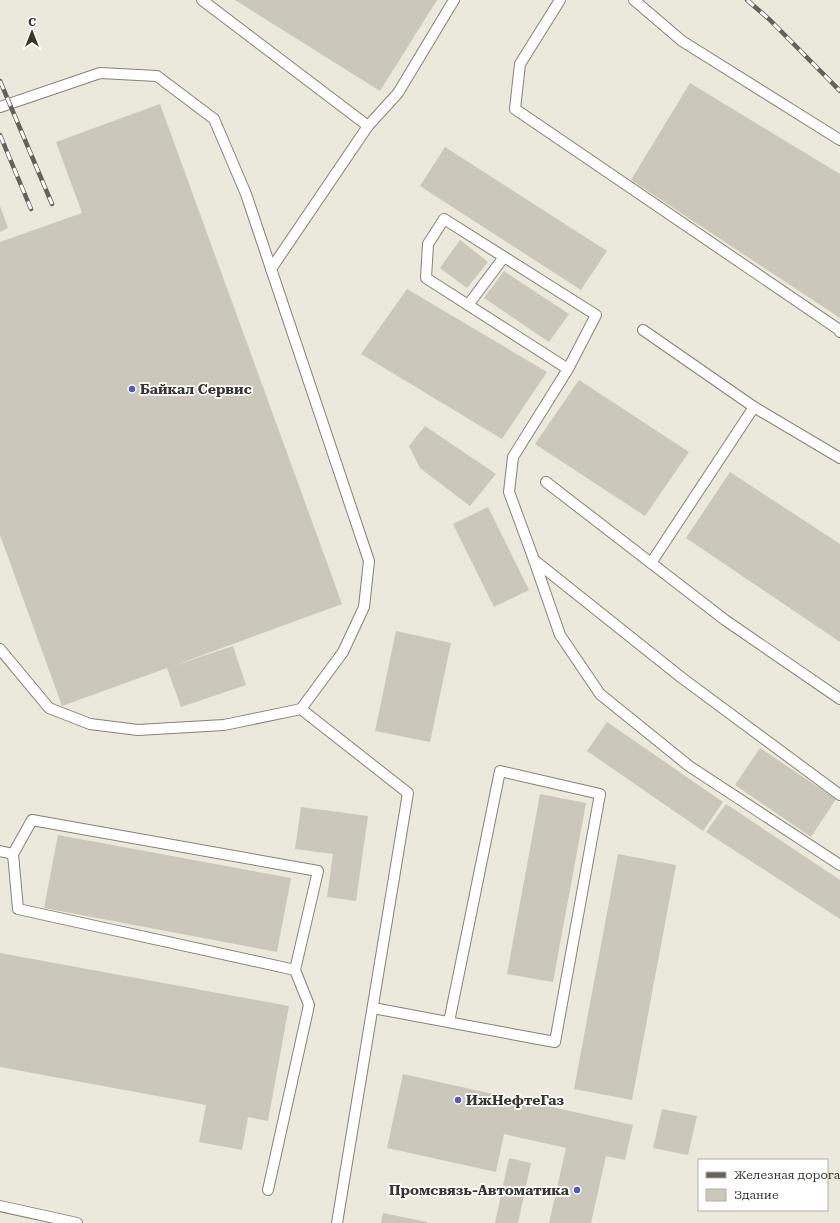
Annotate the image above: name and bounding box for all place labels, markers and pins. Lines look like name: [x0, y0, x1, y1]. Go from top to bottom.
place label: Байкал Сервис: [140, 381, 252, 397]
marker: Байкал Сервис: [127, 384, 137, 394]
place label: ИжНефтеГаз: [466, 1092, 564, 1108]
marker: ИжНефтеГаз: [453, 1095, 463, 1105]
place label: Промсвязь-Автоматика: [389, 1182, 570, 1198]
marker: Промсвязь-Автоматика: [572, 1185, 582, 1195]

